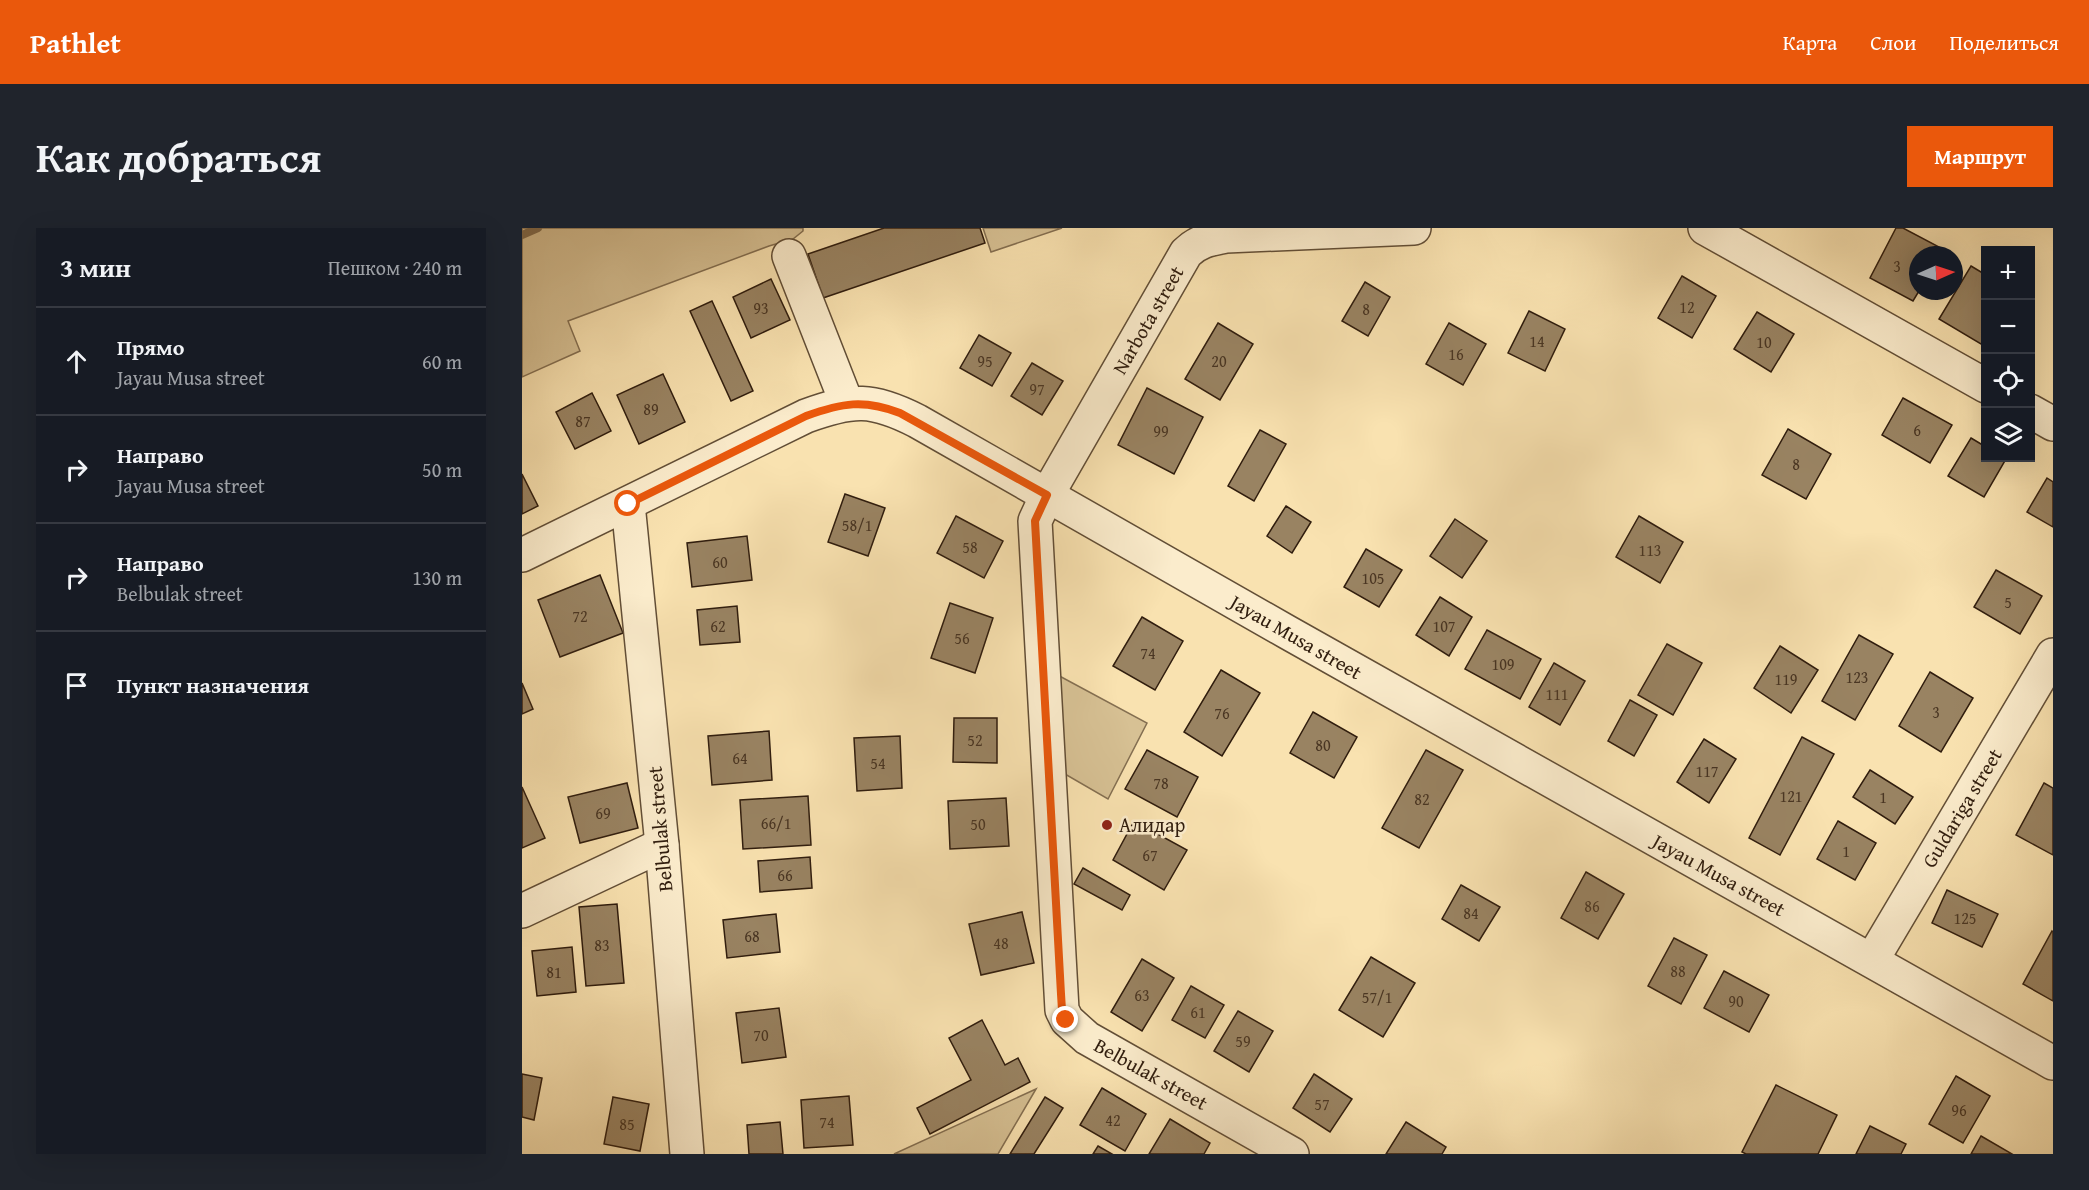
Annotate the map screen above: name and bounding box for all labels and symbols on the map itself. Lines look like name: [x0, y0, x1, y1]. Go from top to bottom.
north arrow: [1909, 246, 1963, 300]
house number: 3: [1893, 254, 1901, 278]
street label: Narbota street: [1105, 260, 1190, 379]
house number: 12: [1679, 295, 1695, 319]
house number: 93: [753, 296, 769, 320]
house number: 8: [1362, 297, 1370, 321]
house number: 14: [1529, 329, 1545, 353]
house number: 10: [1756, 330, 1772, 354]
house number: 16: [1448, 342, 1464, 366]
house number: 95: [977, 349, 993, 373]
house number: 20: [1211, 349, 1227, 373]
house number: 97: [1029, 377, 1045, 401]
house number: 89: [643, 397, 659, 421]
house number: 87: [575, 409, 591, 433]
house number: 6: [1913, 418, 1921, 442]
house number: 99: [1153, 419, 1169, 443]
house number: 8: [1792, 452, 1800, 476]
route start: [614, 490, 640, 516]
house number: 58/1: [842, 513, 872, 537]
house number: 58: [962, 535, 978, 559]
house number: 113: [1638, 538, 1662, 562]
house number: 60: [712, 550, 728, 574]
house number: 105: [1361, 566, 1385, 590]
street label: Jayau Musa street: [1222, 586, 1368, 686]
house number: 5: [2004, 590, 2012, 614]
house number: 72: [572, 604, 588, 628]
house number: 62: [710, 614, 726, 638]
house number: 107: [1432, 614, 1456, 638]
house number: 56: [954, 626, 970, 650]
house number: 74: [1140, 641, 1156, 665]
house number: 109: [1491, 652, 1515, 676]
house number: 123: [1845, 665, 1869, 689]
house number: 119: [1774, 667, 1798, 691]
house number: 111: [1545, 682, 1569, 706]
house number: 3: [1932, 700, 1940, 724]
house number: 76: [1214, 701, 1230, 725]
house number: 52: [967, 728, 983, 752]
house number: 80: [1315, 733, 1331, 757]
street label: Guldariga street: [1914, 743, 2009, 873]
house number: 64: [732, 746, 748, 770]
house number: 54: [870, 751, 886, 775]
house number: 117: [1695, 759, 1719, 783]
street label: Belbulak street: [640, 765, 679, 893]
house number: 78: [1153, 771, 1169, 795]
house number: 121: [1779, 784, 1803, 808]
house number: 1: [1879, 785, 1887, 809]
house number: 82: [1414, 787, 1430, 811]
house number: 69: [595, 801, 611, 825]
place label: Алидар: [1119, 810, 1185, 839]
house number: 66/1: [761, 811, 791, 835]
house number: 50: [970, 812, 986, 836]
marker: Алидар: [1100, 818, 1114, 832]
street label: Jayau Musa street: [1645, 825, 1791, 923]
house number: 1: [1842, 839, 1850, 863]
house number: 67: [1142, 843, 1158, 867]
house number: 66: [777, 863, 793, 887]
house number: 86: [1584, 894, 1600, 918]
house number: 84: [1463, 901, 1479, 925]
house number: 125: [1953, 906, 1977, 930]
house number: 68: [744, 924, 760, 948]
house number: 48: [993, 931, 1009, 955]
house number: 83: [594, 933, 610, 957]
house number: 88: [1670, 959, 1686, 983]
house number: 81: [546, 960, 562, 984]
house number: 63: [1134, 983, 1150, 1007]
house number: 57/1: [1362, 985, 1392, 1009]
house number: 90: [1728, 989, 1744, 1013]
house number: 61: [1190, 1000, 1206, 1024]
route end: [1052, 1006, 1078, 1032]
house number: 70: [753, 1023, 769, 1047]
house number: 59: [1235, 1029, 1251, 1053]
street label: Belbulak street: [1089, 1030, 1213, 1117]
house number: 57: [1314, 1092, 1330, 1116]
house number: 96: [1951, 1098, 1967, 1122]
house number: 42: [1105, 1108, 1121, 1132]
house number: 74: [819, 1110, 835, 1134]
house number: 85: [619, 1112, 635, 1136]

